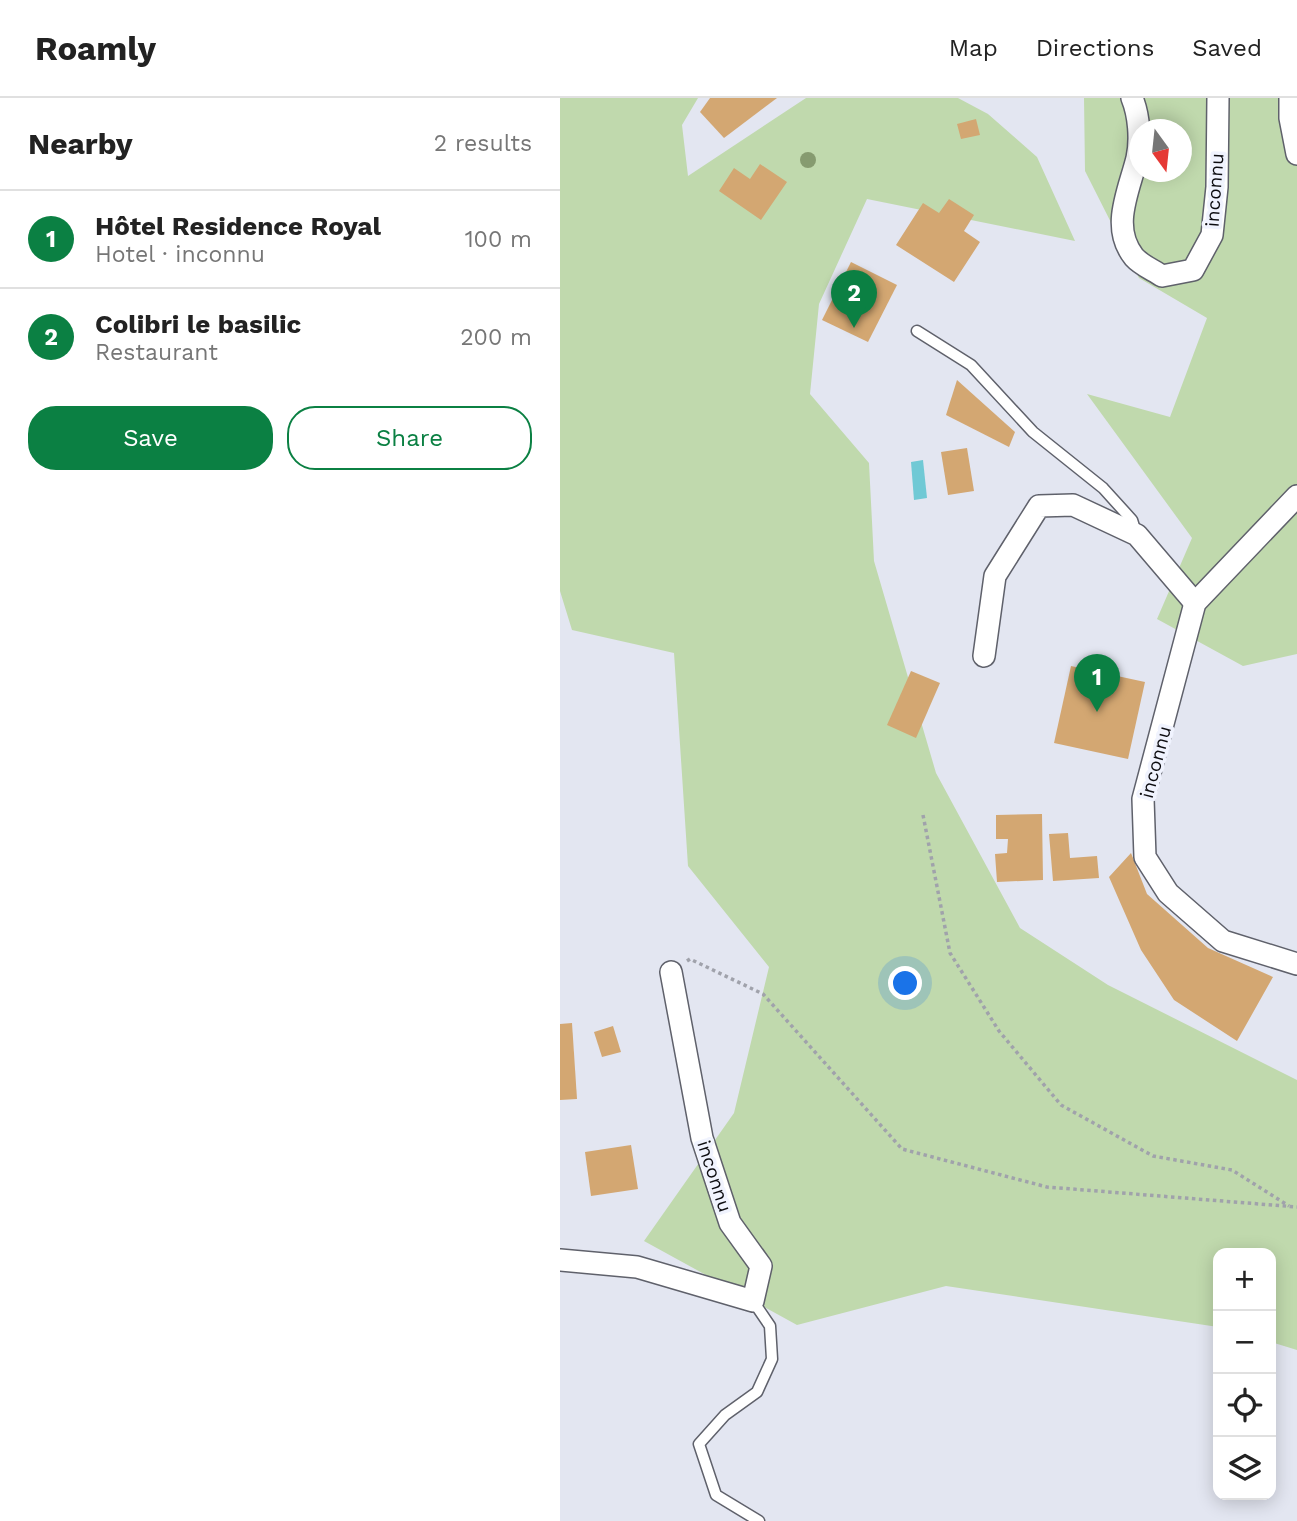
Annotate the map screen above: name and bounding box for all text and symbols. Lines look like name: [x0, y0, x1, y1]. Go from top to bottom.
text: Roamly: [35, 29, 156, 68]
text: Map: [949, 34, 998, 62]
text: Directions: [1036, 34, 1154, 62]
text: Saved: [1192, 34, 1262, 62]
north arrow: [1129, 119, 1192, 182]
text: Nearby: [28, 126, 133, 161]
text: 2 results: [434, 130, 532, 157]
street label: inconnu: [1200, 152, 1229, 228]
text: Hôtel Residence Royal: [95, 211, 381, 241]
text: 1: [46, 226, 56, 253]
text: 100 m: [465, 226, 532, 253]
text: Hotel · inconnu: [95, 241, 265, 268]
pin: 2: [831, 270, 877, 328]
text: Colibri le basilic: [95, 309, 301, 339]
text: 2: [44, 324, 58, 351]
text: 200 m: [460, 324, 532, 351]
text: Restaurant: [95, 339, 218, 366]
button: Save: [28, 406, 273, 470]
button: Share: [287, 406, 532, 470]
pin: 1: [1074, 654, 1120, 712]
street label: inconnu: [1135, 723, 1176, 801]
your location: [888, 966, 922, 1000]
street label: inconnu: [692, 1137, 737, 1215]
map controls: [1213, 1248, 1276, 1500]
button: +: [1213, 1248, 1276, 1311]
button: −: [1213, 1311, 1276, 1374]
button: locate: [1213, 1374, 1276, 1437]
button: layers: [1213, 1437, 1276, 1500]

